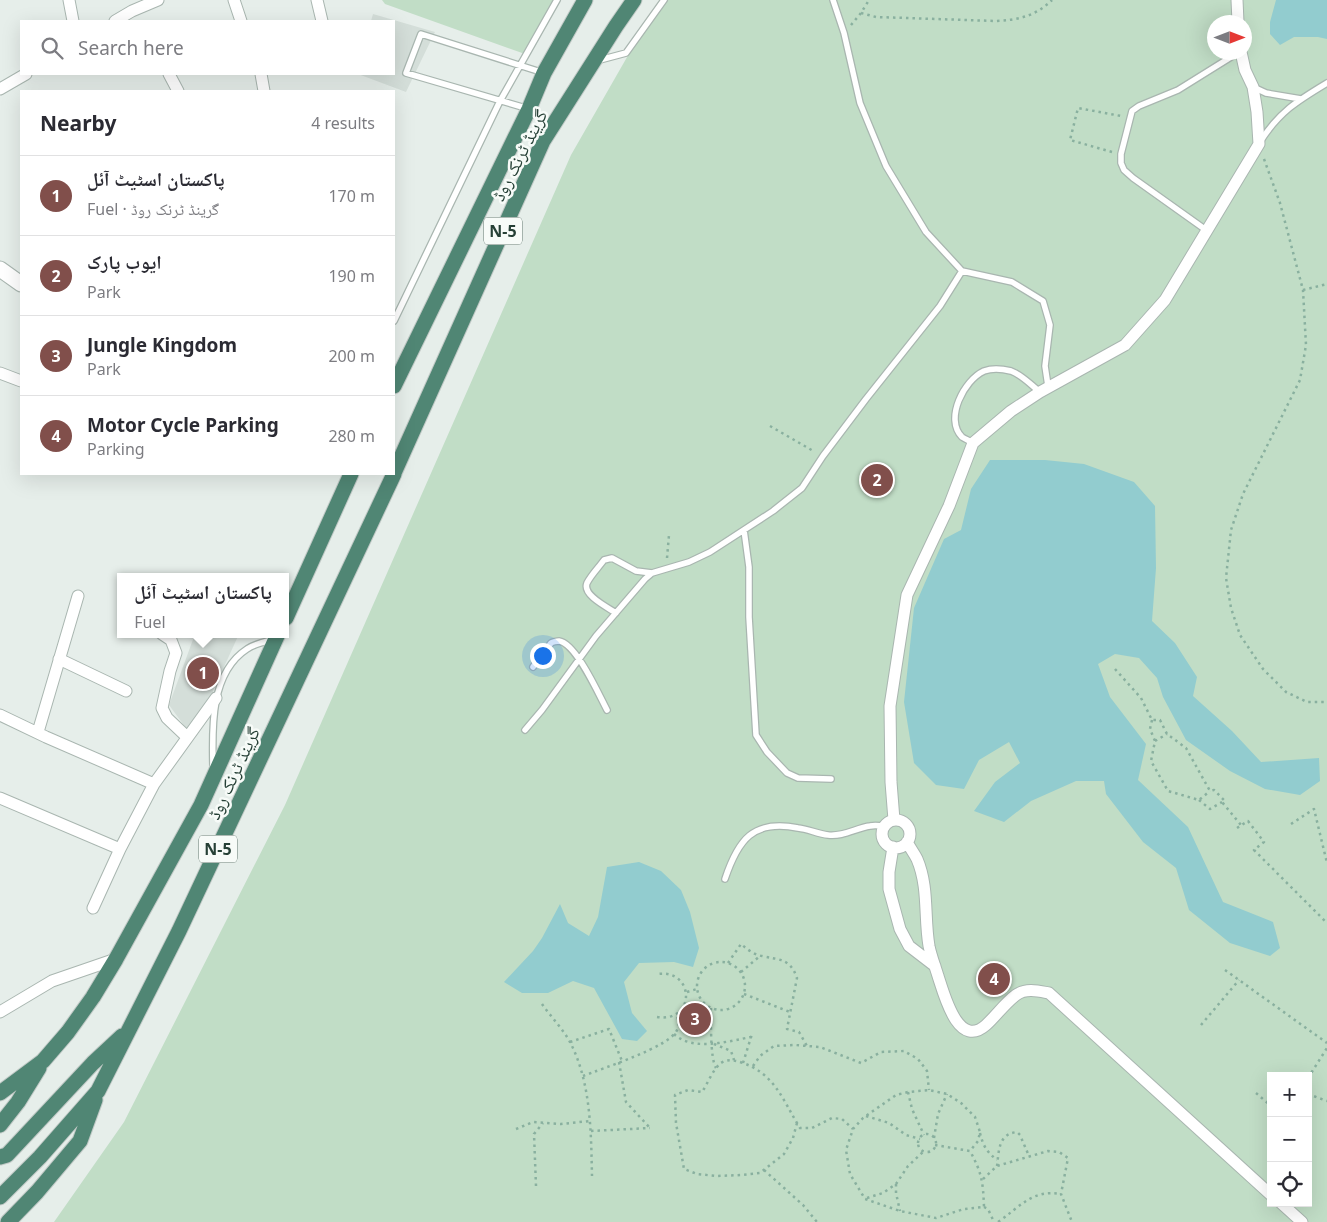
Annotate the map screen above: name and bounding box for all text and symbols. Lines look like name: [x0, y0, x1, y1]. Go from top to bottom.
north arrow: [1207, 15, 1252, 60]
search box: [20, 20, 395, 75]
icon: search: [38, 34, 66, 62]
text: Search here: [78, 35, 184, 61]
street label: گرینڈ ٹرنک روڈ: [486, 105, 552, 205]
text: Nearby: [40, 109, 116, 137]
text: 4 results: [311, 112, 375, 134]
text: پاکستان اسٹیٹ آئل: [87, 166, 225, 192]
text: 1: [51, 185, 61, 207]
text: 170 m: [328, 185, 375, 207]
text: Fuel · گرینڈ ٹرنک روڈ: [87, 198, 219, 220]
road number: N-5: [484, 218, 522, 245]
text: ایوب پارک: [87, 249, 162, 275]
text: 2: [51, 265, 61, 287]
text: 190 m: [328, 265, 375, 287]
text: Park: [87, 281, 121, 303]
text: Jungle Kingdom: [87, 332, 237, 358]
text: 3: [51, 345, 61, 367]
text: 200 m: [328, 345, 375, 367]
text: Park: [87, 358, 121, 380]
text: Motor Cycle Parking: [87, 412, 279, 438]
text: 4: [51, 425, 61, 447]
text: 280 m: [328, 425, 375, 447]
text: Parking: [87, 438, 145, 460]
pin: 2: [861, 461, 893, 499]
popup: [117, 573, 289, 638]
text: پاکستان اسٹیٹ آئل: [134, 579, 272, 605]
text: Fuel: [134, 611, 166, 633]
your location: [530, 643, 556, 669]
pin: 1: [187, 654, 219, 692]
street label: گرینڈ ٹرنک روڈ: [201, 722, 265, 823]
road number: N-5: [199, 836, 237, 862]
pin: 4: [978, 960, 1010, 998]
pin: 3: [679, 1000, 711, 1038]
map controls: [1267, 1072, 1312, 1207]
button: +: [1267, 1072, 1312, 1117]
button: −: [1267, 1117, 1312, 1162]
button: locate: [1267, 1162, 1312, 1207]

